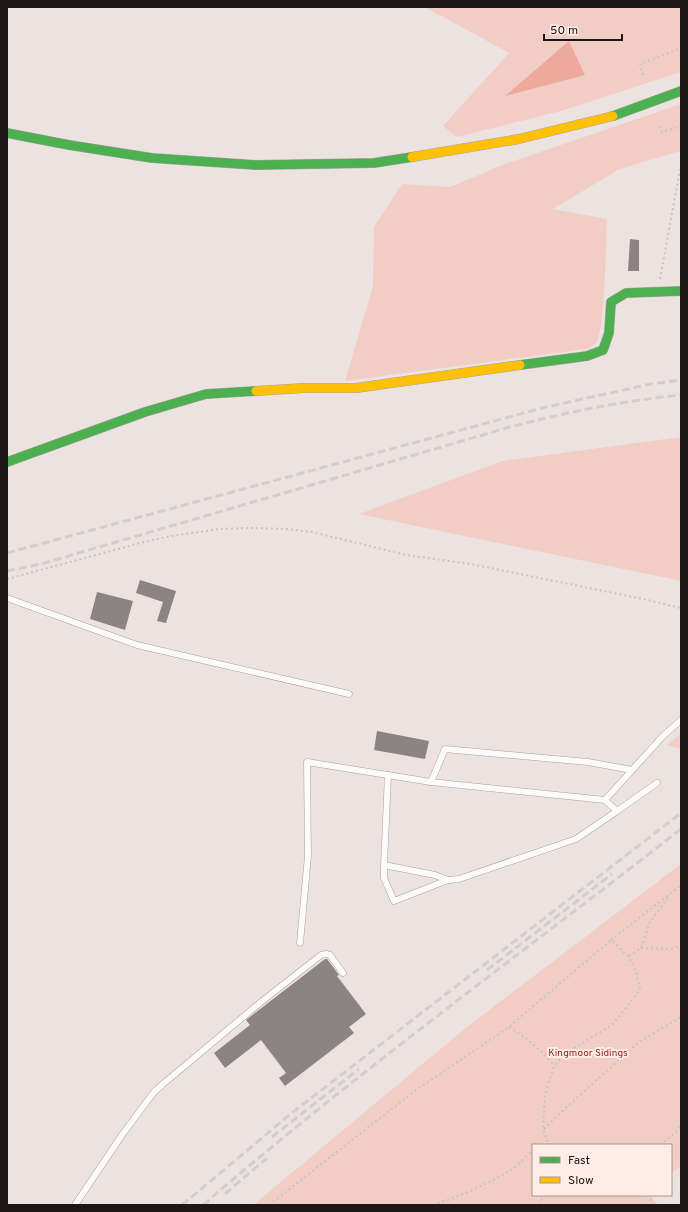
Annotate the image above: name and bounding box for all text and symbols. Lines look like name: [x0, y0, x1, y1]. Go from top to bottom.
scale bar: [544, 16, 622, 42]
text: 50 m: [550, 23, 578, 39]
park label: Kingmoor Sidings: [548, 1047, 628, 1060]
legend: [532, 1144, 672, 1196]
text: Fast: [568, 1153, 590, 1169]
text: Slow: [568, 1173, 594, 1189]

